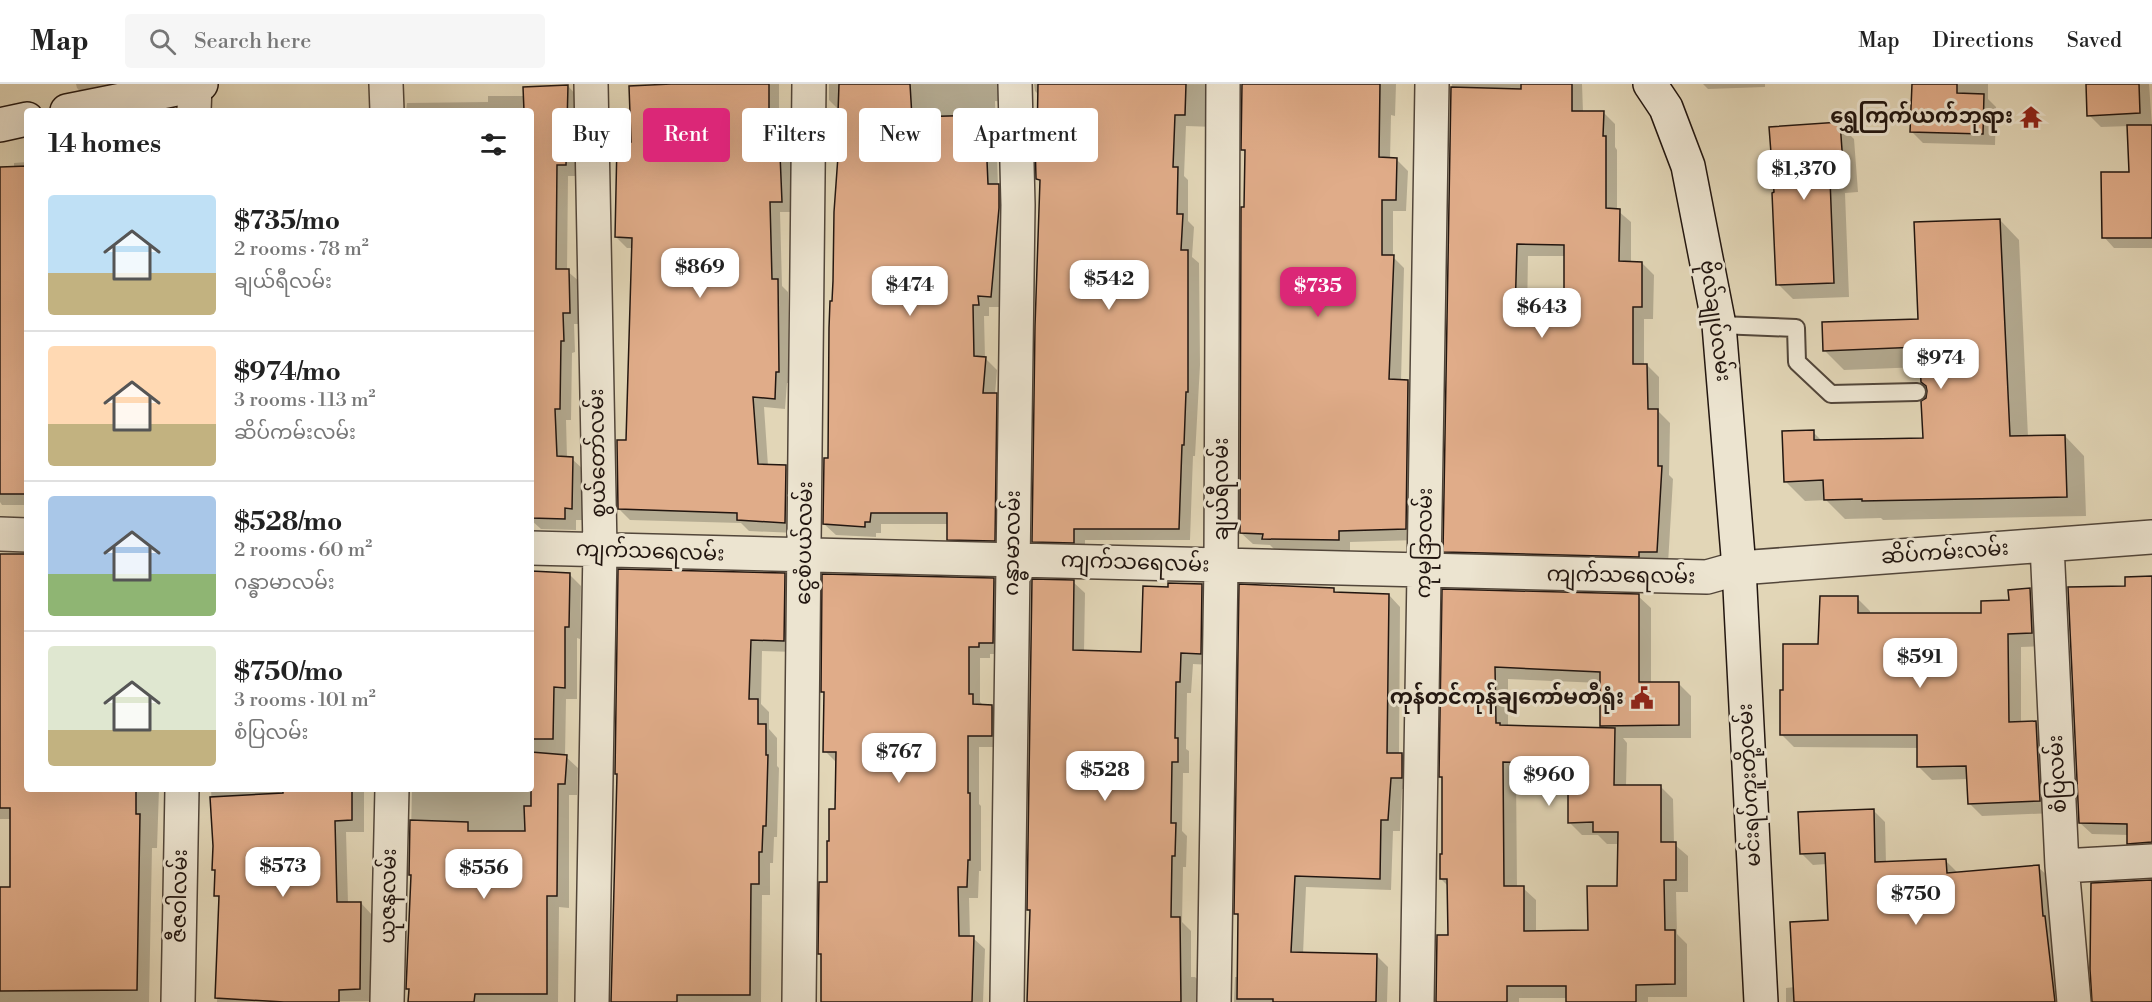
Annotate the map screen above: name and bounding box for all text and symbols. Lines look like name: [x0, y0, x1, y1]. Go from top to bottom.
search box: [125, 14, 545, 68]
text: Map: [30, 24, 89, 59]
icon: search: [146, 25, 179, 58]
text: Search here: [194, 28, 311, 55]
text: Map: [1858, 28, 1900, 54]
text: Directions: [1933, 28, 2034, 54]
text: Saved: [2067, 28, 2122, 54]
place label: ရွှေကြက်ယက်ဘုရား: [1830, 100, 2013, 133]
temple icon: ရွှေကြက်ယက်ဘုရား: [2018, 104, 2044, 130]
chip: Buy: [552, 108, 631, 162]
chip: Rent: [643, 108, 730, 162]
chip: Filters: [742, 108, 847, 162]
chip: New: [859, 108, 941, 162]
chip: Apartment: [953, 108, 1098, 162]
text: 14 homes: [48, 128, 161, 160]
icon: filters: [477, 128, 510, 161]
pin: $1,370: [1755, 150, 1853, 201]
text: $1,370: [1771, 157, 1837, 182]
text: $735/mo: [234, 205, 340, 237]
icon: home: [96, 219, 168, 291]
text: 2 rooms · 78 m²: [234, 237, 369, 262]
pin: $869: [664, 248, 736, 299]
text: $869: [675, 255, 725, 280]
street label: ဗိုလ်ချုပ်လမ်း: [1690, 258, 1740, 384]
pin: $542: [1073, 260, 1145, 311]
pin: $474: [874, 266, 946, 317]
text: $542: [1084, 267, 1134, 292]
pin: $735: [1282, 267, 1354, 318]
text: ချယ်ရီလမ်း: [234, 270, 332, 295]
text: $474: [886, 273, 934, 298]
text: $735: [1294, 274, 1342, 299]
pin: $643: [1506, 288, 1578, 339]
text: $643: [1517, 295, 1567, 320]
pin: $974: [1905, 339, 1977, 390]
text: $974: [1917, 346, 1965, 371]
text: $974/mo: [234, 356, 341, 388]
icon: home: [96, 370, 168, 442]
text: 3 rooms · 113 m²: [234, 388, 375, 413]
street label: စွယ်တော်လမ်း: [580, 388, 614, 518]
text: ဆိပ်ကမ်းလမ်း: [234, 421, 356, 446]
street label: ချယ်ရီလမ်း: [1205, 438, 1239, 540]
street label: ငွေစံပယ်လမ်း: [787, 481, 821, 605]
street label: ကုမုဒြာလမ်း: [1407, 487, 1442, 599]
street label: ဂန္ဓာမာလမ်း: [995, 490, 1030, 596]
text: $528/mo: [234, 506, 342, 538]
icon: home: [96, 520, 168, 592]
street label: ကျက်သရေလမ်း: [575, 532, 725, 572]
street label: ဆိပ်ကမ်းလမ်း: [1880, 532, 2010, 570]
text: 2 rooms · 60 m²: [234, 538, 372, 563]
street label: ကျက်သရေလမ်း: [1060, 543, 1210, 583]
street label: ကျက်သရေလမ်း: [1546, 558, 1696, 594]
text: ဂန္ဓာမာလမ်း: [234, 571, 335, 596]
pin: $591: [1884, 638, 1956, 689]
text: $591: [1897, 645, 1943, 670]
text: $750/mo: [234, 656, 343, 688]
icon: home: [96, 670, 168, 742]
place label: ကုန်တင်ကုန်ချကော်မတီရုံး: [1390, 681, 1624, 715]
public building icon: ကုန်တင်ကုန်ချကော်မတီရုံး: [1629, 685, 1655, 711]
text: 3 rooms · 101 m²: [234, 688, 376, 713]
street label: မင်းရပ်ကူးတို့လမ်း: [1729, 703, 1770, 867]
text: စံပြလမ်း: [234, 721, 309, 746]
pin: $767: [863, 733, 935, 784]
street label: စံပြလမ်း: [2039, 734, 2076, 814]
text: $767: [876, 740, 922, 765]
pin: $528: [1069, 751, 1141, 802]
pin: $960: [1513, 756, 1585, 807]
text: $528: [1080, 758, 1130, 783]
text: $960: [1523, 763, 1575, 788]
pin: $573: [247, 847, 319, 898]
street label: ယုဇနလမ်း: [371, 848, 406, 944]
street label: ဇီဇဝါလမ်း: [162, 849, 194, 943]
pin: $556: [448, 849, 520, 900]
text: $573: [259, 854, 307, 879]
text: $556: [459, 856, 509, 881]
pin: $750: [1880, 875, 1952, 926]
text: $750: [1891, 882, 1941, 907]

